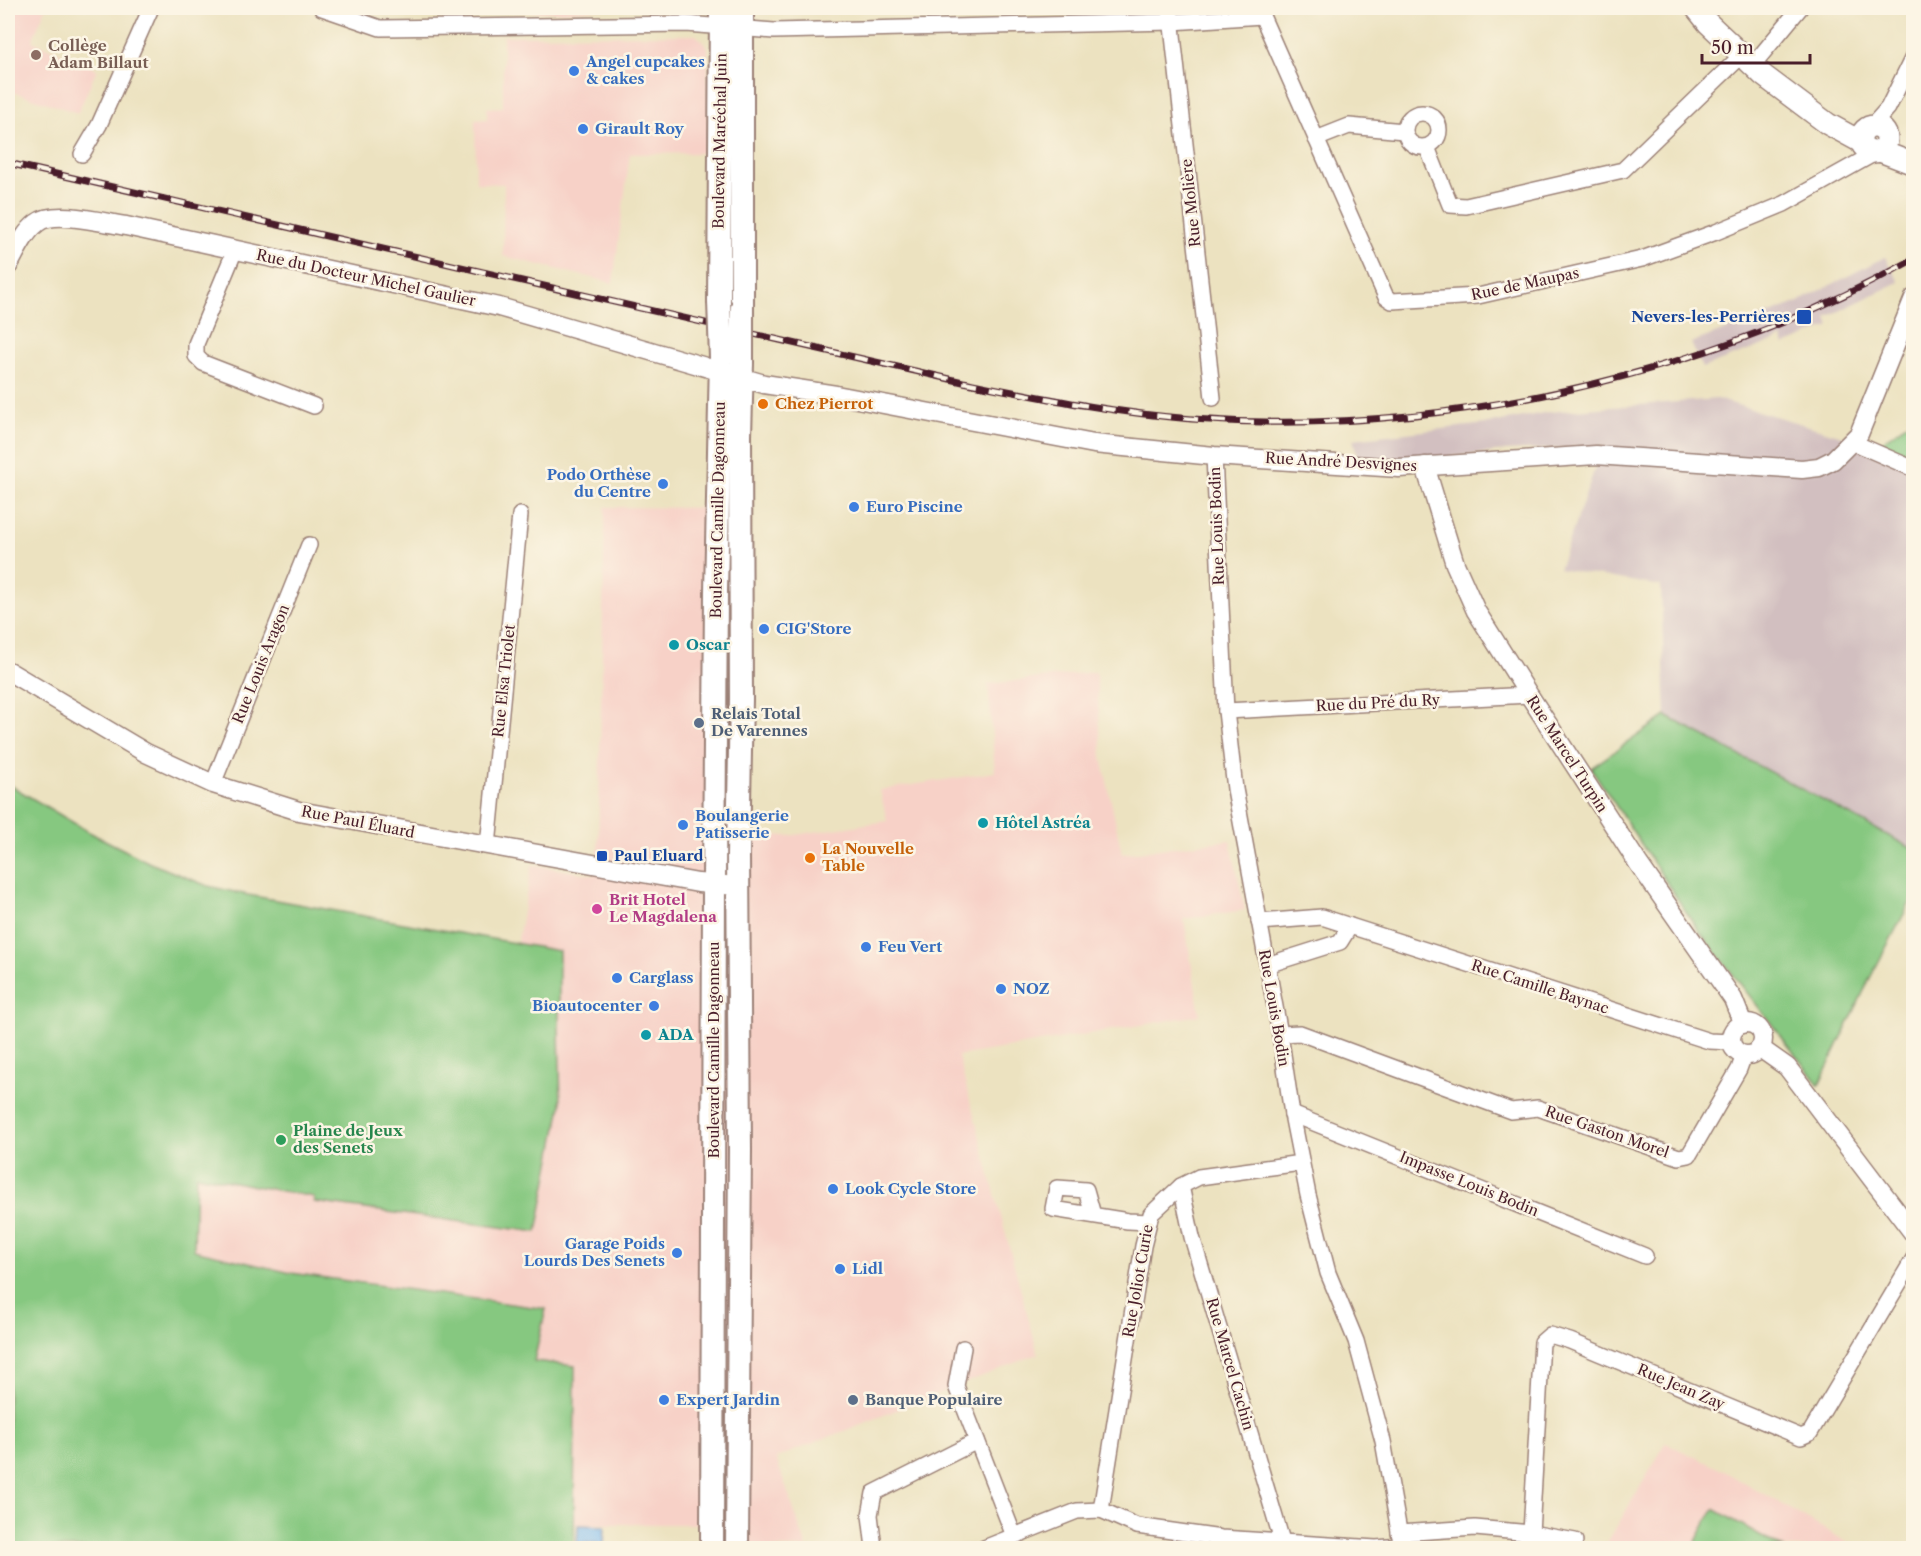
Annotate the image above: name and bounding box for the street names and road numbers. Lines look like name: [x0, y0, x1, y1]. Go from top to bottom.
street label: Boulevard Maréchal Juin: [708, 52, 731, 229]
street label: Rue Molière: [1176, 158, 1205, 248]
street label: Rue du Docteur Michel Gaulier: [255, 245, 478, 310]
street label: Rue de Maupas: [1469, 263, 1581, 304]
street label: Boulevard Camille Dagonneau: [706, 401, 729, 619]
street label: Rue André Desvignes: [1265, 448, 1417, 475]
street label: Rue Louis Bodin: [1205, 466, 1228, 586]
street label: Rue Louis Aragon: [228, 601, 293, 726]
street label: Rue Elsa Triolet: [488, 623, 519, 739]
street label: Rue du Pré du Ry: [1315, 690, 1441, 715]
street label: Rue Marcel Turpin: [1523, 692, 1613, 816]
street label: Rue Paul Éluard: [300, 801, 416, 842]
street label: Boulevard Camille Dagonneau: [704, 941, 723, 1159]
street label: Rue Louis Bodin: [1255, 948, 1294, 1069]
street label: Rue Camille Baynac: [1469, 955, 1611, 1018]
street label: Rue Gaston Morel: [1543, 1101, 1672, 1162]
street label: Impasse Louis Bodin: [1397, 1147, 1542, 1220]
street label: Rue Joliot Curie: [1118, 1223, 1157, 1339]
street label: Rue Marcel Cachin: [1202, 1295, 1259, 1433]
street label: Rue Jean Zay: [1634, 1360, 1729, 1414]

